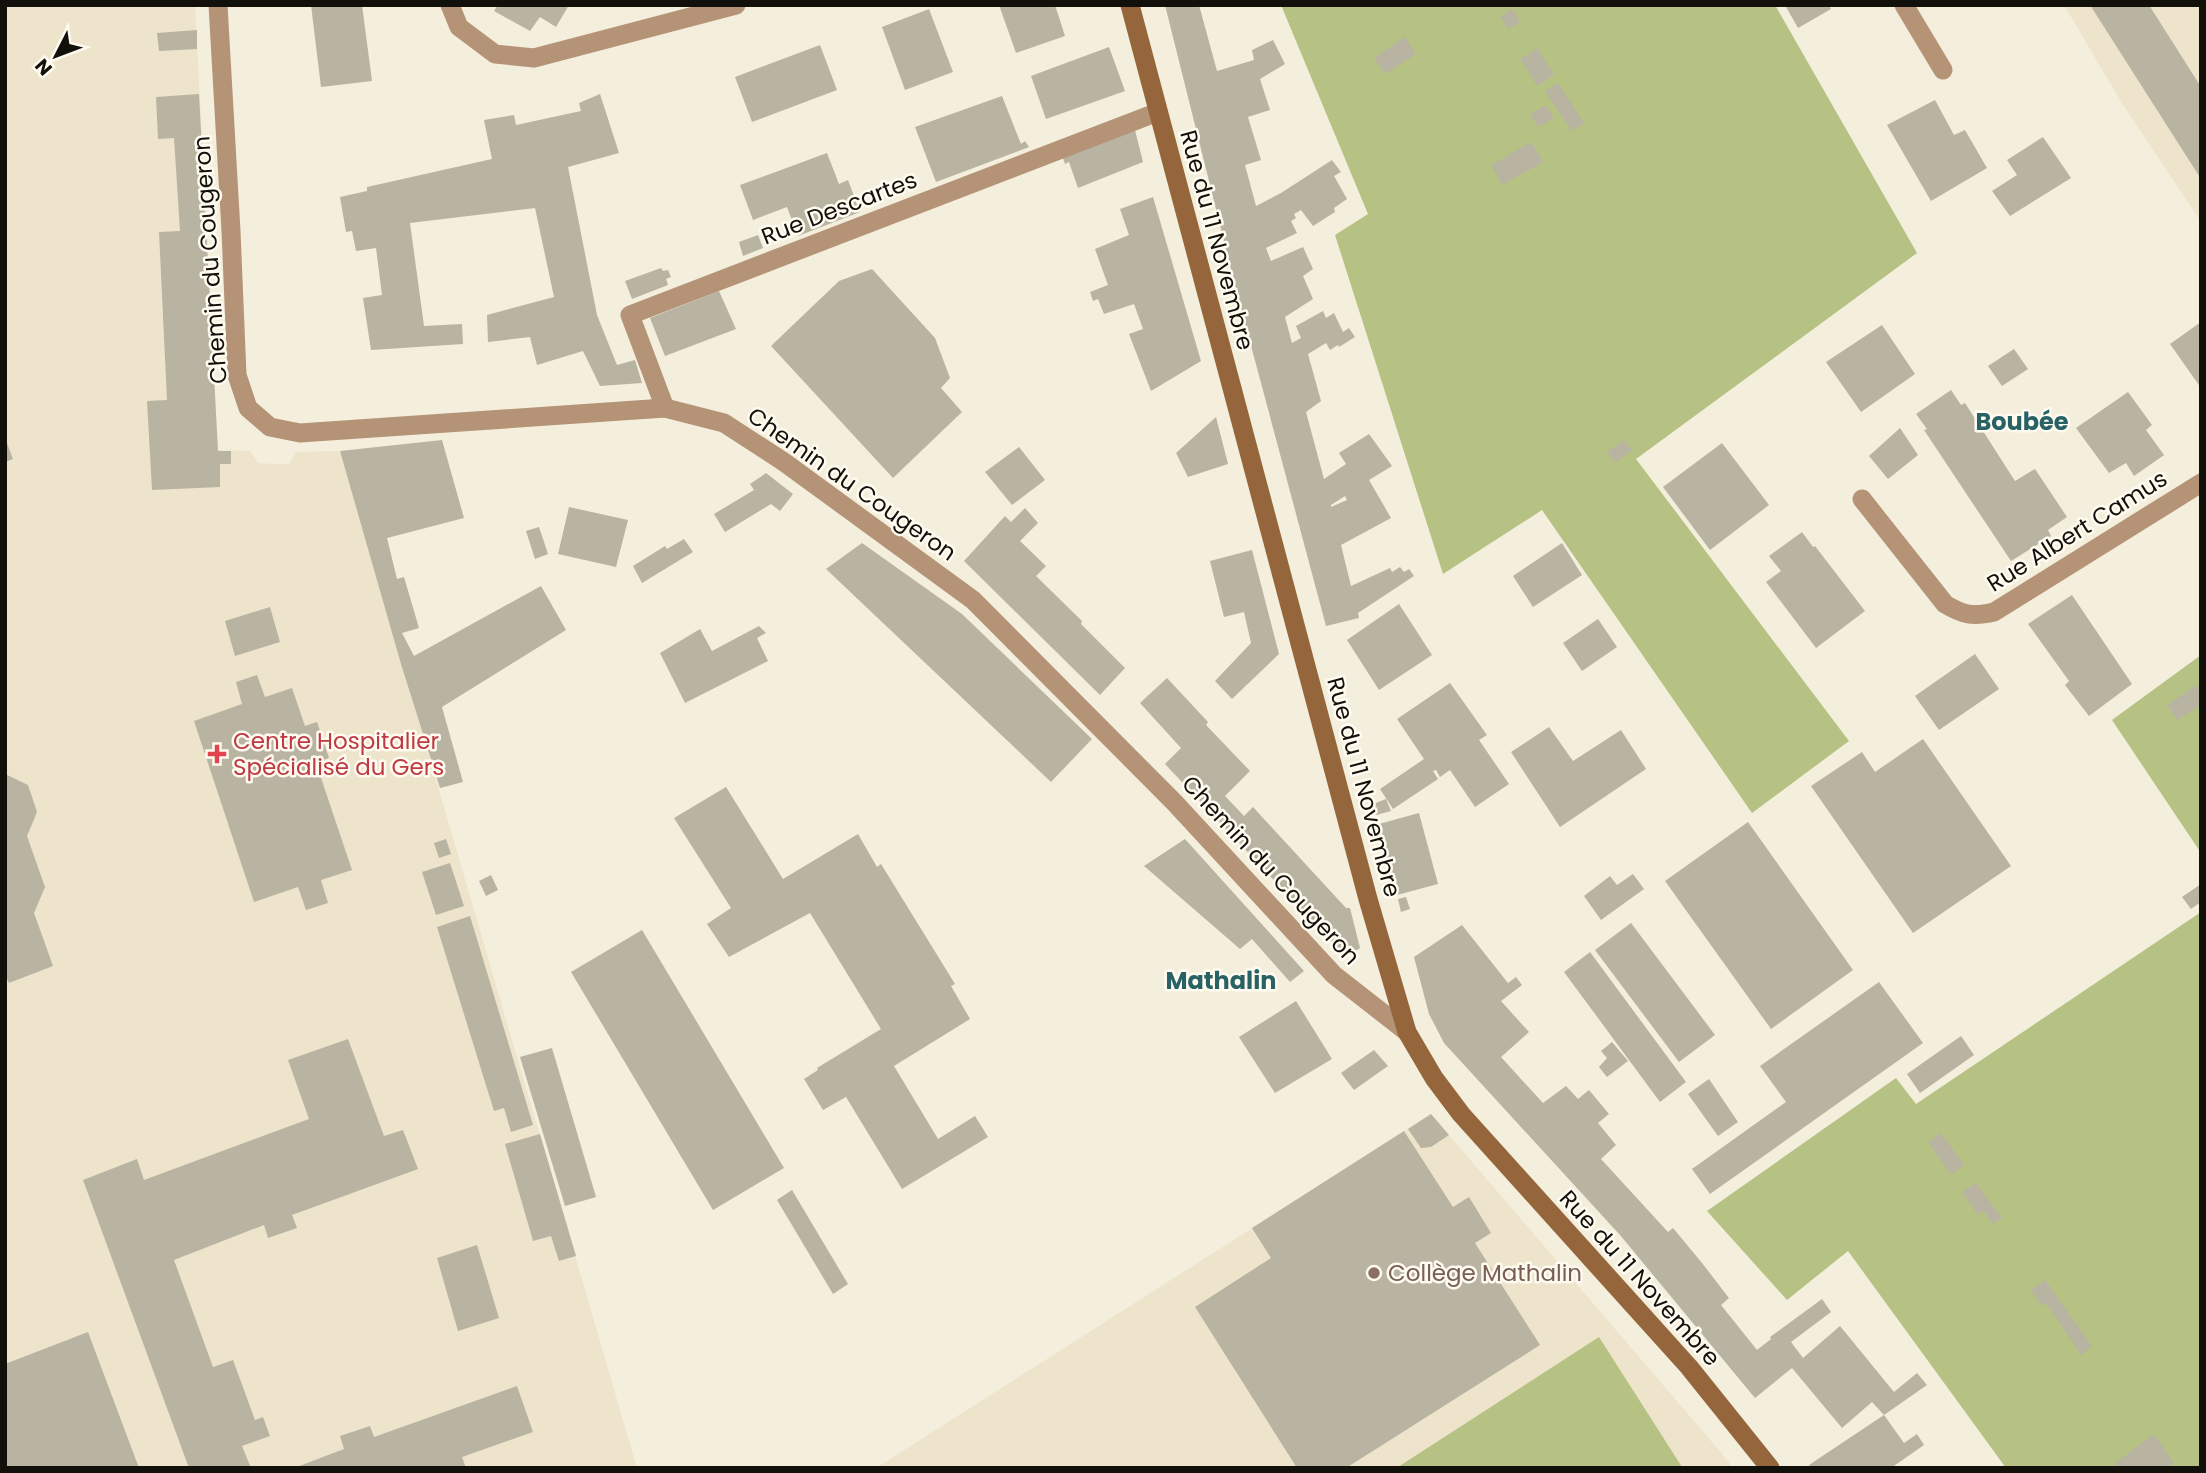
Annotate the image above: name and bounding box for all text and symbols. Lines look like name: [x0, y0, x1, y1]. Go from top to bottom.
north arrow: [21, 21, 91, 91]
text: N: [29, 53, 59, 81]
street label: Rue du 11 Novembre: [1172, 126, 1262, 354]
street label: Chemin du Cougeron: [185, 135, 235, 385]
street label: Rue Descartes: [757, 164, 921, 252]
street label: Chemin du Cougeron: [741, 400, 963, 568]
district label: Boubée: [1975, 405, 2069, 438]
street label: Rue Albert Camus: [1981, 463, 2173, 599]
street label: Rue du 11 Novembre: [1319, 673, 1409, 901]
place label: Centre Hospitalier Spécialisé du Gers: [233, 725, 444, 783]
marker: Centre Hospitalier Spécialisé du Gers: [207, 744, 227, 764]
street label: Chemin du Cougeron: [1175, 768, 1367, 972]
district label: Mathalin: [1166, 964, 1276, 997]
street label: Rue du 11 Novembre: [1552, 1183, 1728, 1373]
place label: Collège Mathalin: [1388, 1257, 1582, 1289]
marker: Collège Mathalin: [1366, 1265, 1382, 1281]

